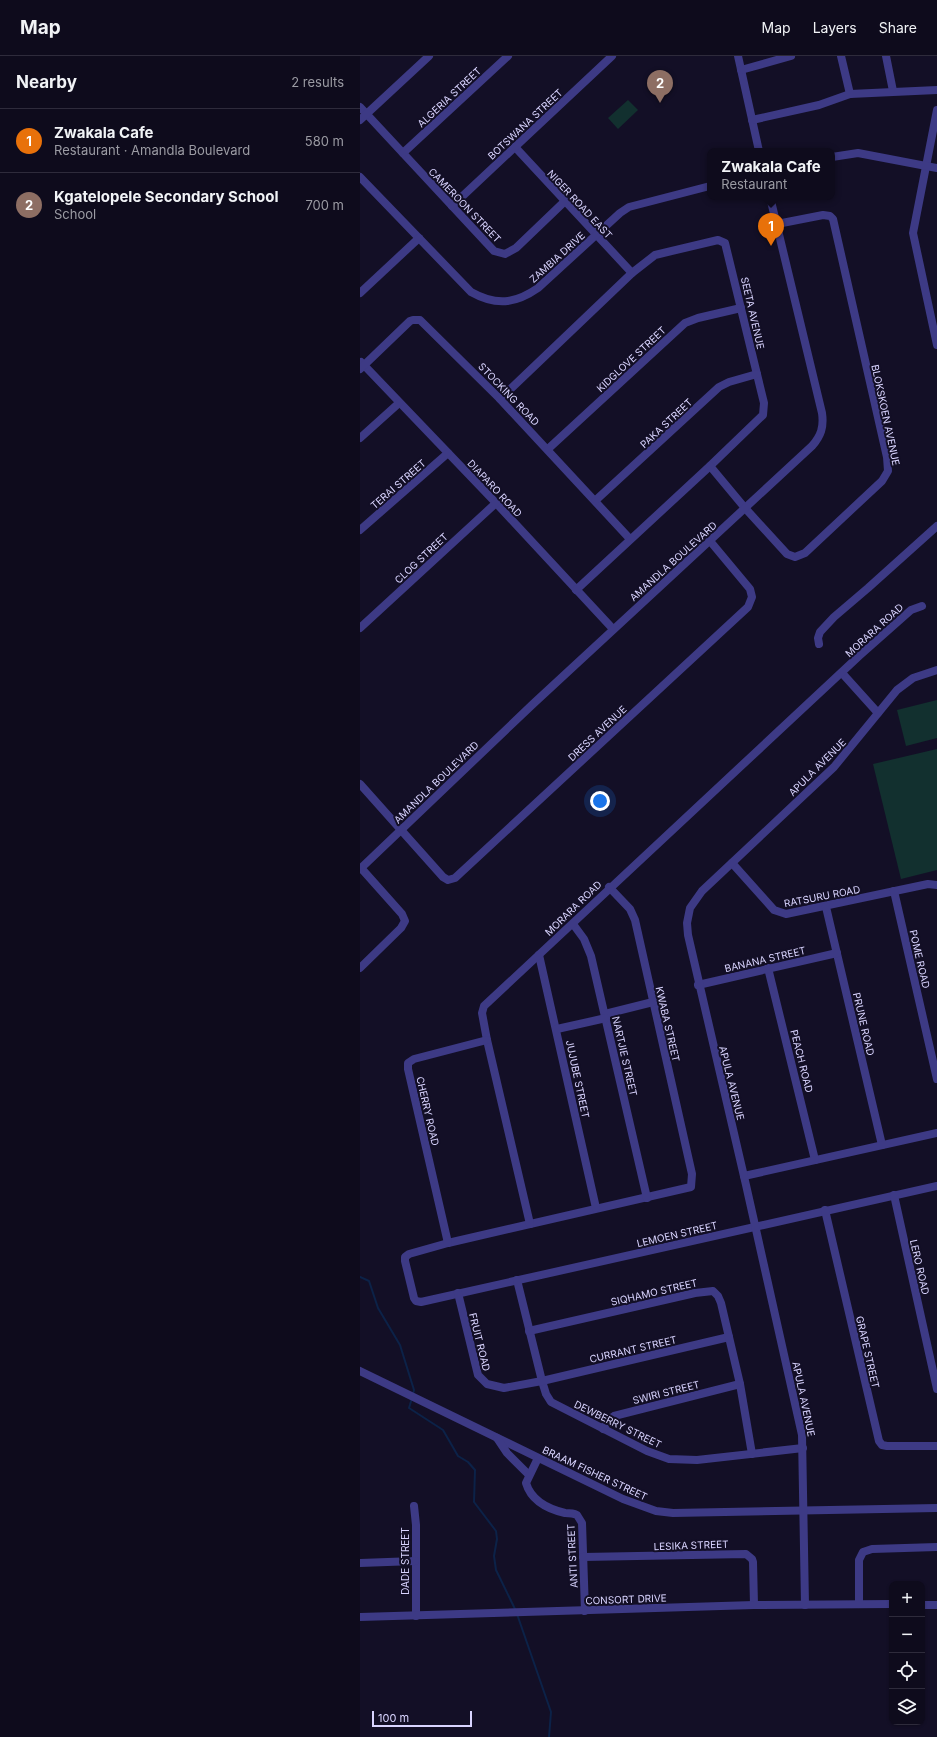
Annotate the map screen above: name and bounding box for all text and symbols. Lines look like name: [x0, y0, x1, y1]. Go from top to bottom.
text: Map: [20, 16, 61, 39]
text: Map: [762, 19, 791, 36]
text: Layers: [813, 19, 857, 36]
text: Share: [879, 19, 917, 36]
street label: ALGERIA STREET: [415, 65, 483, 129]
pin: 2: [647, 70, 673, 103]
text: Nearby: [16, 72, 77, 92]
text: 2 results: [291, 74, 344, 90]
street label: BOTSWANA STREET: [485, 86, 565, 162]
text: Zwakala Cafe: [54, 123, 154, 142]
text: 1: [26, 133, 32, 149]
text: 580 m: [305, 133, 344, 149]
text: Restaurant · Amandla Boulevard: [54, 142, 250, 158]
popup: [707, 148, 835, 200]
text: Zwakala Cafe: [721, 157, 821, 176]
street label: CAMEROON STREET: [426, 165, 504, 245]
street label: NIGER ROAD EAST: [545, 167, 615, 241]
text: Restaurant: [721, 176, 787, 192]
text: Kgatelopele Secondary School: [54, 187, 279, 206]
text: 2: [25, 197, 33, 213]
text: 700 m: [305, 197, 344, 213]
text: School: [54, 206, 96, 222]
pin: 1: [758, 213, 784, 246]
street label: ZAMBIA DRIVE: [527, 229, 587, 285]
street label: SEETA AVENUE: [739, 276, 767, 350]
street label: KIDGLOVE STREET: [594, 324, 668, 394]
street label: STOCKING ROAD: [476, 360, 542, 428]
street label: BLOKSKOEN AVENUE: [869, 363, 903, 467]
street label: PAKA STREET: [637, 396, 695, 450]
street label: TERAI STREET: [368, 457, 428, 511]
street label: DIAPARO ROAD: [465, 457, 525, 519]
street label: AMANDLA BOULEVARD: [627, 519, 719, 603]
street label: CLOG STREET: [392, 530, 450, 586]
street label: MORARA ROAD: [842, 601, 906, 659]
street label: DRESS AVENUE: [565, 703, 629, 763]
street label: APULA AVENUE: [786, 736, 848, 798]
street label: AMANDLA BOULEVARD: [391, 738, 481, 826]
your location: [590, 791, 610, 811]
street label: MORARA ROAD: [542, 878, 604, 938]
street label: RATSURU ROAD: [783, 883, 861, 909]
street label: POME ROAD: [907, 929, 933, 989]
street label: BANANA STREET: [723, 944, 807, 974]
street label: KWABA STREET: [653, 985, 683, 1063]
street label: PRUNE ROAD: [851, 991, 877, 1057]
street label: NARTJIE STREET: [610, 1015, 640, 1097]
street label: PEACH ROAD: [788, 1028, 816, 1094]
street label: JUJUBE STREET: [564, 1039, 592, 1119]
street label: APULA AVENUE: [717, 1045, 747, 1121]
street label: CHERRY ROAD: [414, 1075, 442, 1147]
street label: LEMOEN STREET: [635, 1219, 719, 1249]
street label: LERO ROAD: [908, 1238, 932, 1296]
street label: SIQHAMO STREET: [610, 1276, 698, 1308]
street label: FRUIT ROAD: [467, 1312, 493, 1372]
street label: GRAPE STREET: [854, 1315, 882, 1389]
street label: CURRANT STREET: [588, 1333, 678, 1365]
street label: APULA AVENUE: [790, 1360, 818, 1438]
street label: SWIRI STREET: [631, 1378, 701, 1406]
street label: DEWBERRY STREET: [572, 1398, 664, 1450]
street label: BRAAM FISHER STREET: [541, 1443, 649, 1503]
street label: ANTI STREET: [564, 1524, 580, 1588]
street label: DADE STREET: [399, 1527, 411, 1595]
street label: LESIKA STREET: [653, 1538, 729, 1552]
map controls: [889, 1581, 925, 1725]
button: +: [889, 1581, 925, 1617]
street label: CONSORT DRIVE: [585, 1592, 667, 1606]
button: −: [889, 1617, 925, 1653]
button: locate: [889, 1653, 925, 1689]
button: layers: [889, 1689, 925, 1725]
scale bar: [372, 1709, 472, 1728]
text: 100 m: [378, 1711, 409, 1725]

